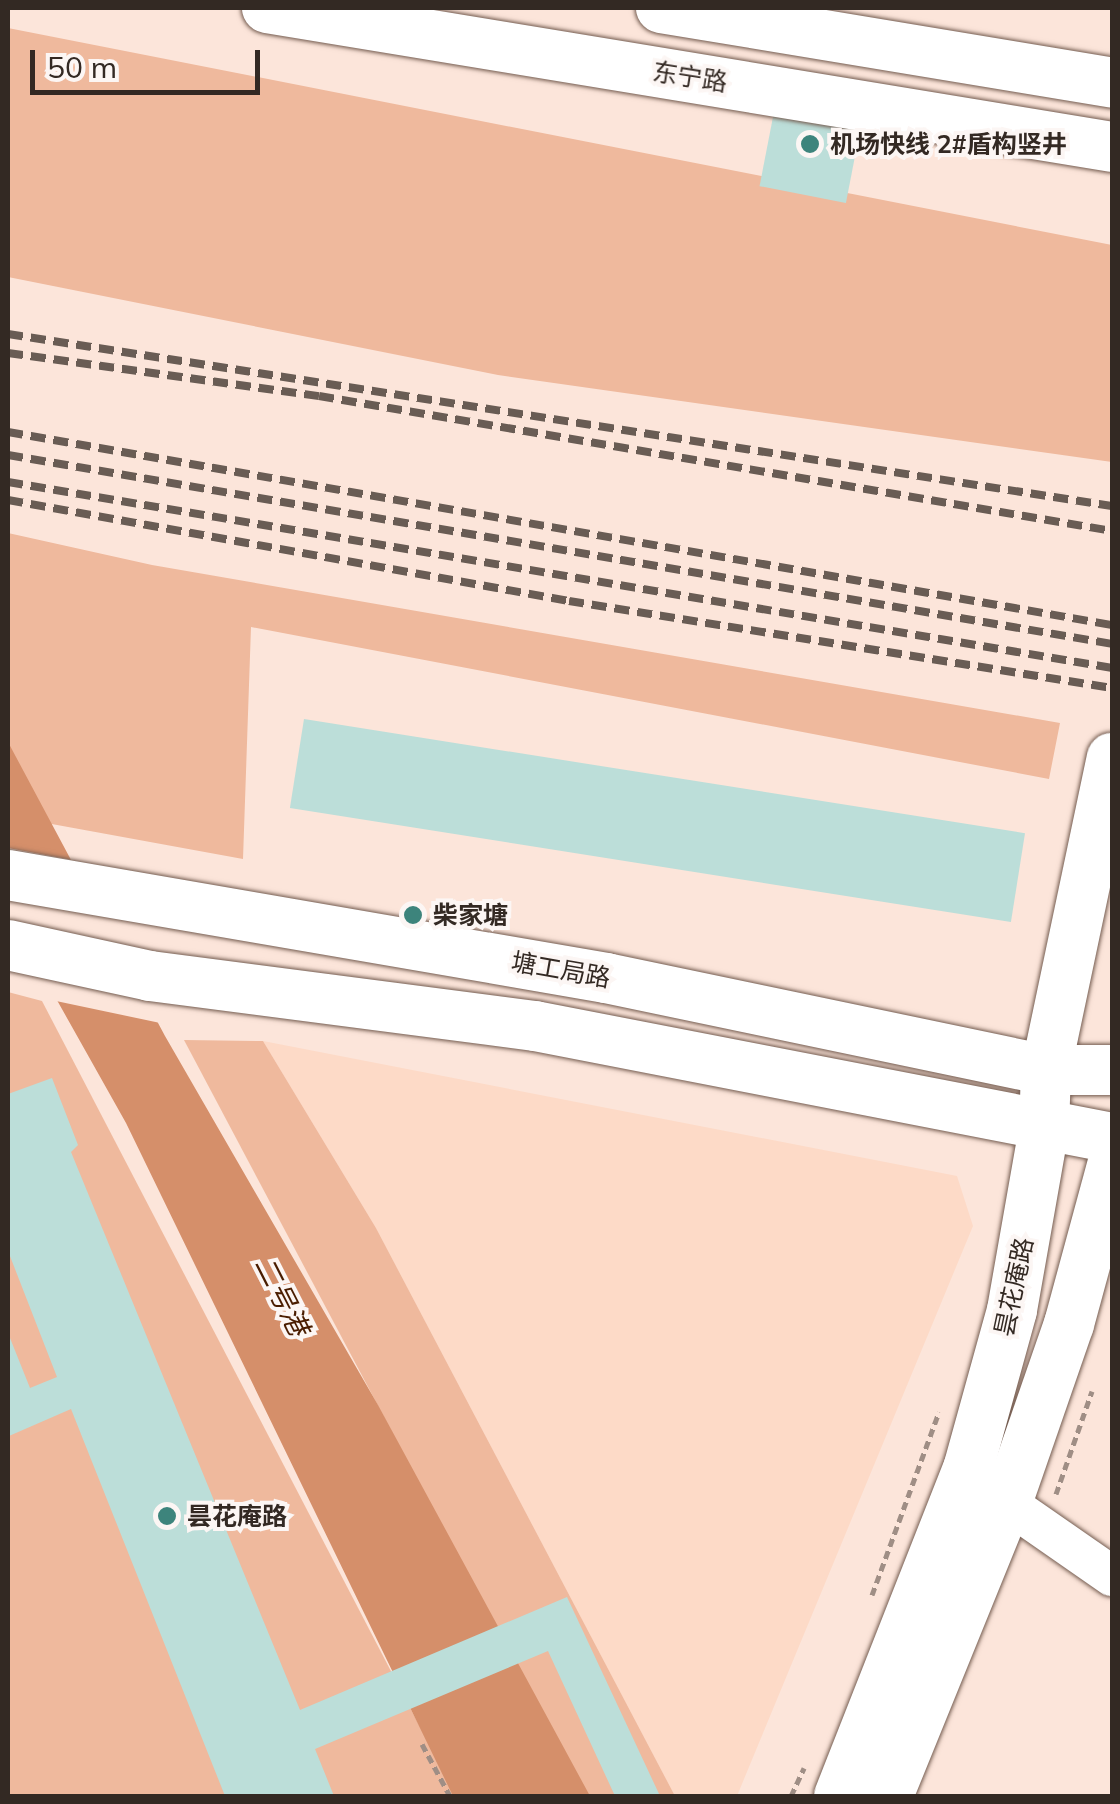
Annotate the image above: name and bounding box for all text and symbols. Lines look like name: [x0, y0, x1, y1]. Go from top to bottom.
scale bar: [35, 30, 265, 92]
text: 50 m: [47, 48, 117, 86]
street label: 东宁路: [651, 56, 729, 98]
place label: 机场快线 2#盾构竖井: [830, 129, 1067, 159]
marker: 机场快线 2#盾构竖井: [799, 133, 821, 155]
place label: 柴家塘: [433, 900, 508, 930]
marker: 柴家塘: [402, 904, 424, 926]
street label: 塘工局路: [509, 947, 613, 993]
street label: 昙花庵路: [989, 1235, 1039, 1339]
water label: 二号港: [248, 1251, 316, 1341]
place label: 昙花庵路: [187, 1501, 287, 1531]
marker: 昙花庵路: [156, 1505, 178, 1527]

